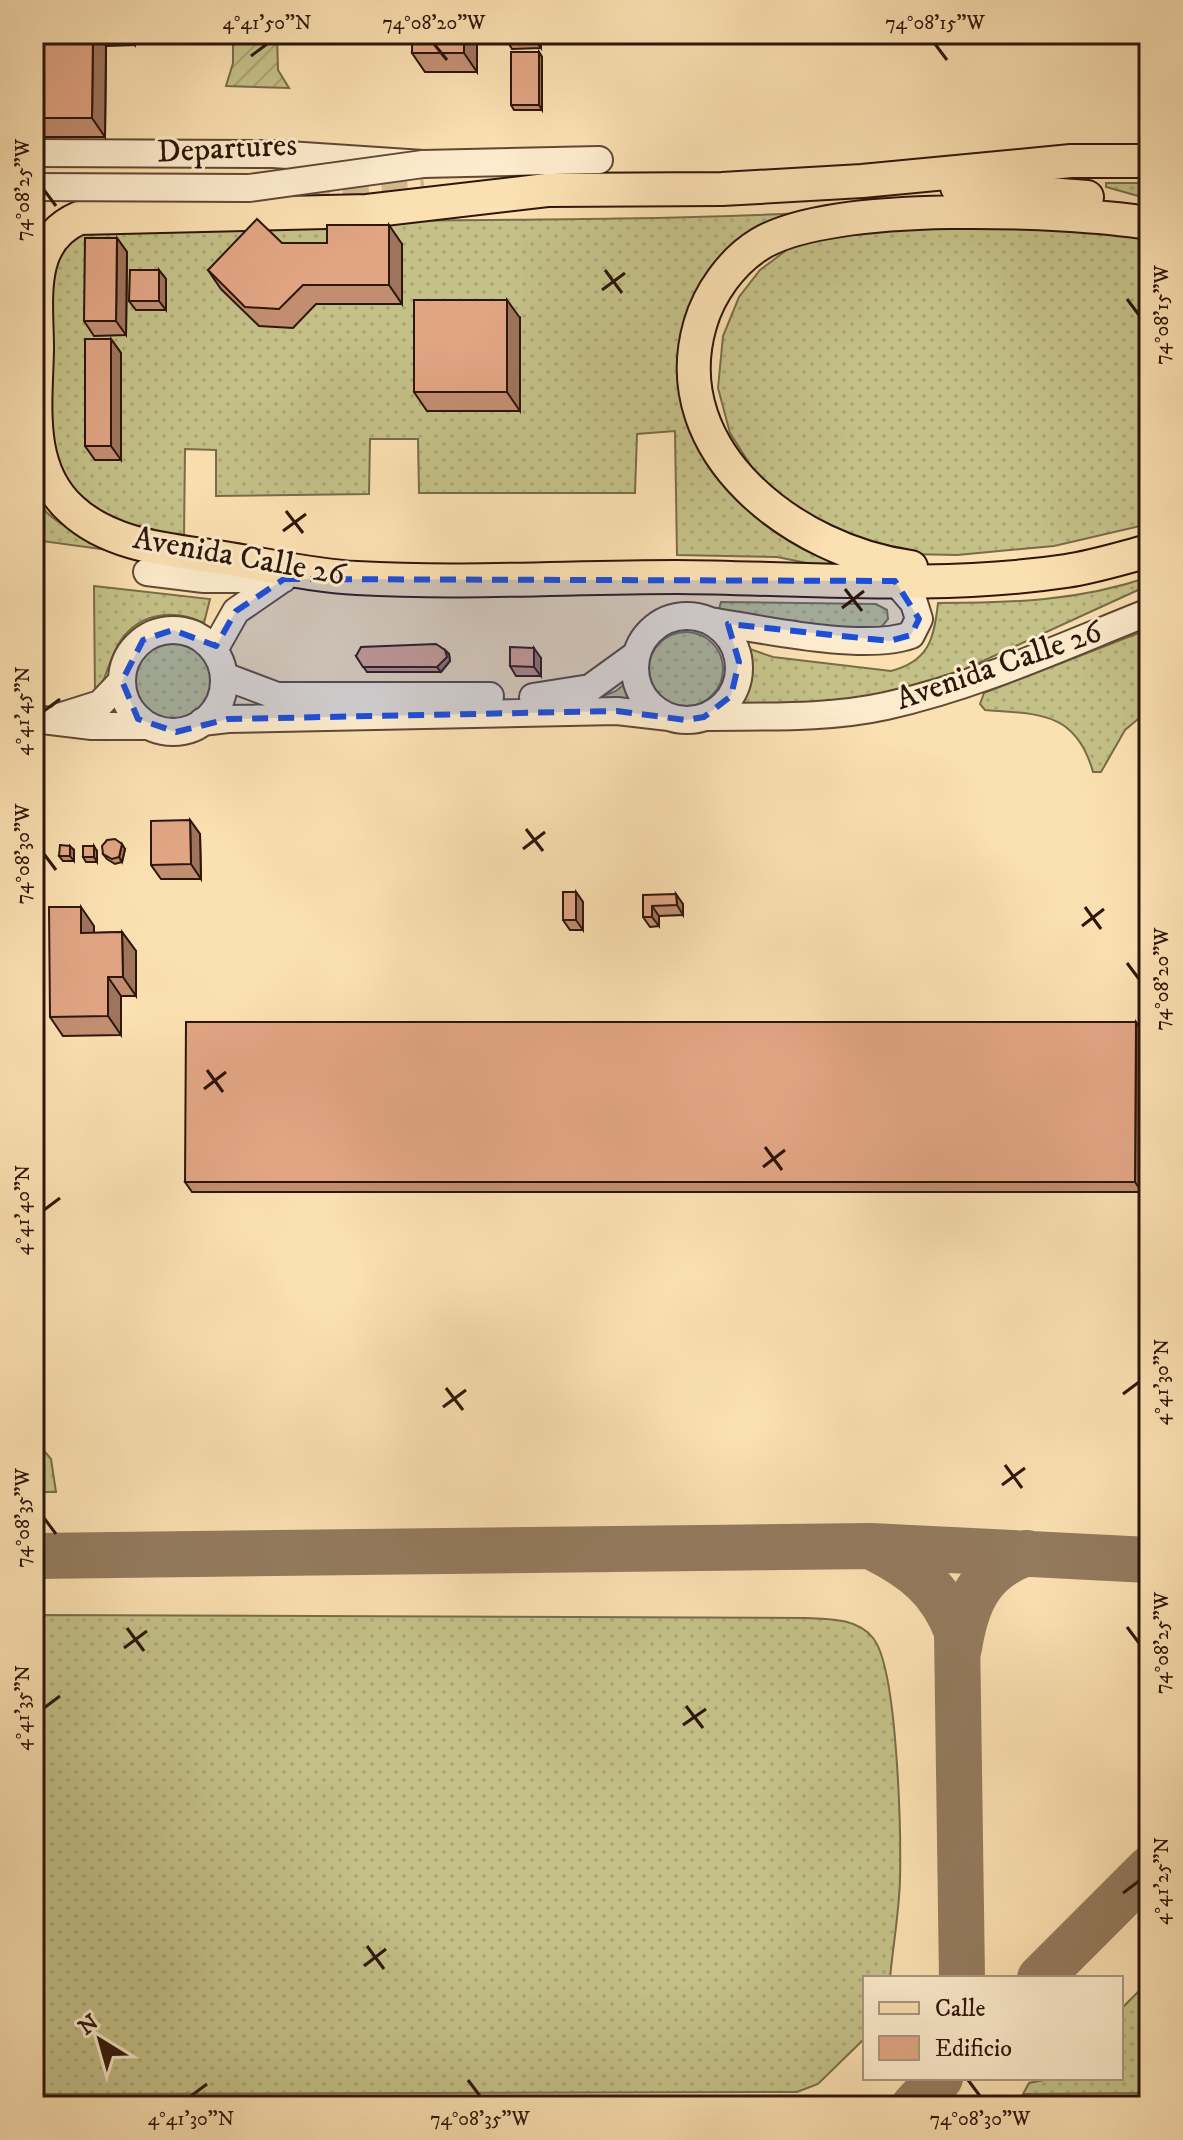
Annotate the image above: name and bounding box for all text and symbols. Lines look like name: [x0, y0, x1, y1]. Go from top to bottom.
text: 4°41'50"N: [223, 11, 311, 36]
text: 74°08'20"W: [383, 11, 486, 36]
text: 74°08'15"W: [885, 11, 985, 36]
street label: Departures: [156, 125, 298, 173]
text: 74°08'25"W: [11, 138, 36, 241]
text: 74°08'15"W: [1150, 265, 1175, 365]
street label: Avenida Calle 26: [130, 519, 350, 596]
street label: Avenida Calle 26: [891, 612, 1108, 720]
text: 4°41'45"N: [11, 666, 36, 756]
text: 74°08'30"W: [11, 803, 36, 904]
text: 74°08'20"W: [1150, 927, 1175, 1030]
text: 4°41'40"N: [11, 1165, 36, 1255]
text: 4°41'30"N: [1150, 1339, 1175, 1425]
text: 74°08'35"W: [11, 1467, 36, 1568]
text: 74°08'25"W: [1150, 1591, 1175, 1694]
text: 4°41'35"N: [11, 1665, 36, 1751]
text: 4°41'25"N: [1150, 1837, 1175, 1925]
legend: [863, 1976, 1123, 2080]
text: Calle: [935, 1994, 985, 2024]
north arrow: [60, 2000, 140, 2080]
text: N: [74, 2009, 104, 2041]
text: Edificio: [935, 2034, 1012, 2064]
text: 4°41'30"N: [148, 2107, 234, 2132]
text: 74°08'35"W: [430, 2107, 531, 2132]
text: 74°08'30"W: [930, 2107, 1031, 2132]

